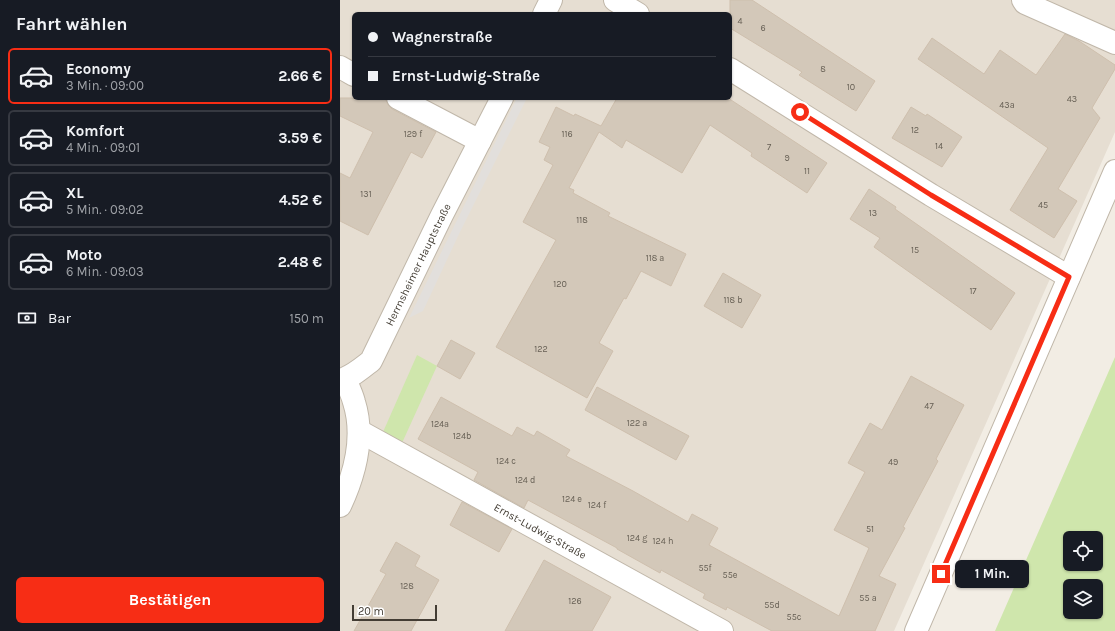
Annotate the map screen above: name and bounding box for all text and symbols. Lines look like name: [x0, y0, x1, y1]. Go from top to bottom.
text: Fahrt wählen: [16, 13, 128, 35]
house number: 4: [737, 16, 743, 26]
house number: 6: [760, 23, 766, 33]
text: Wagnerstraße: [392, 28, 492, 46]
icon: car: [18, 58, 54, 94]
text: Economy: [66, 60, 131, 78]
house number: 8: [820, 64, 826, 74]
text: 2.66 €: [278, 67, 322, 85]
text: Ernst-Ludwig-Straße: [392, 67, 540, 85]
text: 3 Min. · 09:00: [66, 78, 144, 93]
house number: 10: [847, 82, 855, 92]
house number: 43: [1067, 94, 1077, 104]
house number: 43a: [999, 100, 1015, 110]
route start: [791, 103, 809, 121]
icon: car: [18, 120, 54, 156]
text: Komfort: [66, 122, 124, 140]
house number: 12: [911, 125, 919, 135]
text: 3.59 €: [278, 129, 322, 147]
house number: 129 f: [404, 129, 423, 139]
house number: 116: [561, 129, 573, 139]
text: 4 Min. · 09:01: [66, 140, 140, 155]
house number: 14: [935, 141, 943, 151]
house number: 7: [767, 142, 772, 152]
house number: 9: [784, 153, 790, 163]
house number: 11: [804, 166, 810, 176]
icon: car: [18, 182, 54, 218]
text: XL: [66, 184, 84, 202]
house number: 131: [360, 189, 372, 199]
text: 4.52 €: [279, 191, 322, 209]
house number: 45: [1038, 200, 1048, 210]
street label: Herrnsheimer Hauptstraße: [383, 201, 454, 328]
text: 5 Min. · 09:02: [66, 202, 143, 217]
house number: 13: [869, 208, 877, 218]
house number: 118: [576, 215, 588, 225]
icon: car: [18, 244, 54, 280]
house number: 15: [911, 245, 919, 255]
text: Moto: [66, 246, 102, 264]
text: 2.48 €: [278, 253, 322, 271]
house number: 118 a: [646, 253, 664, 263]
text: 6 Min. · 09:03: [66, 264, 144, 279]
house number: 120: [553, 279, 567, 289]
house number: 17: [969, 286, 977, 296]
house number: 118 b: [724, 295, 742, 305]
icon: cash: [16, 307, 38, 329]
text: Bar: [48, 309, 71, 327]
text: 150 m: [289, 311, 324, 326]
house number: 122: [534, 344, 548, 354]
house number: 47: [924, 401, 934, 411]
house number: 122 a: [627, 418, 647, 428]
house number: 124a: [431, 419, 449, 429]
house number: 124b: [453, 431, 471, 441]
house number: 124 c: [496, 456, 516, 466]
house number: 49: [888, 457, 898, 467]
house number: 124 d: [515, 475, 535, 485]
house number: 124 e: [562, 494, 582, 504]
house number: 124 f: [588, 500, 607, 510]
street label: Ernst-Ludwig-Straße: [492, 501, 589, 562]
house number: 51: [866, 524, 874, 534]
map controls: [1063, 531, 1103, 619]
button: locate: [1063, 531, 1103, 571]
house number: 124 g: [627, 533, 647, 543]
house number: 124 h: [653, 536, 673, 546]
callout: 1 Min.: [955, 560, 1029, 588]
house number: 55f: [698, 563, 713, 573]
route end: [932, 565, 950, 583]
text: 1 Min.: [975, 566, 1009, 581]
house number: 55e: [723, 570, 738, 580]
button: Bestätigen: [16, 577, 324, 623]
button: layers: [1063, 579, 1103, 619]
house number: 128: [400, 581, 414, 591]
house number: 55 a: [859, 593, 877, 603]
house number: 126: [568, 596, 582, 606]
house number: 55d: [764, 600, 780, 610]
scale bar: [352, 603, 437, 622]
text: 20 m: [358, 605, 384, 618]
house number: 55c: [787, 612, 802, 622]

